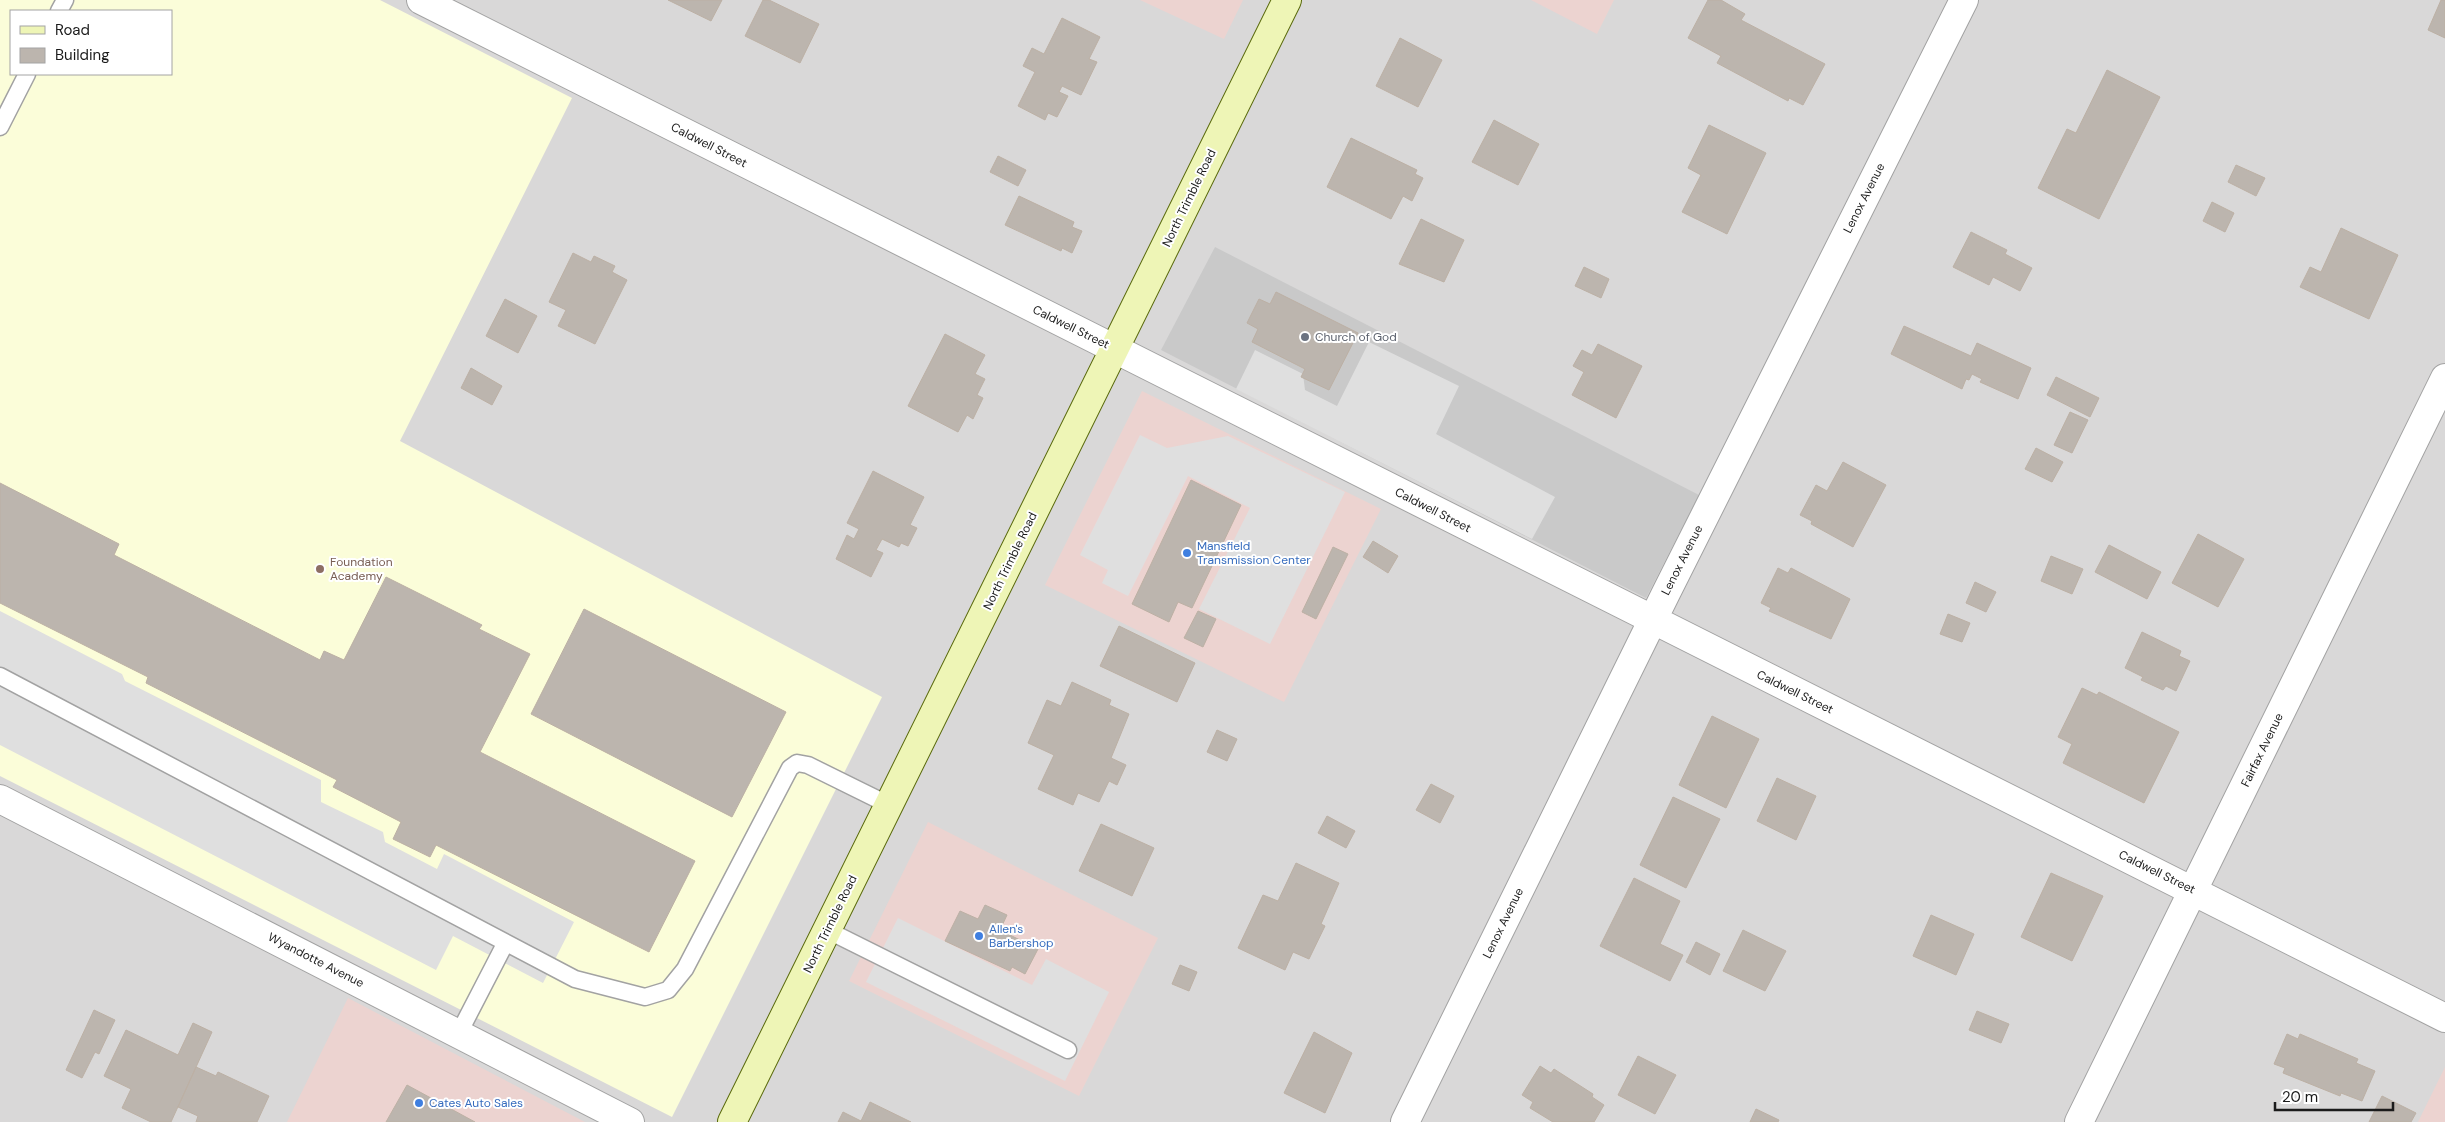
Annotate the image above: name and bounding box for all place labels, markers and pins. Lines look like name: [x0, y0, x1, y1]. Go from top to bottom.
place label: Church of God: [1315, 329, 1397, 345]
marker: Church of God: [1299, 331, 1311, 343]
place label: Mansfield Transmission Center: [1197, 538, 1311, 568]
marker: Mansfield Transmission Center: [1181, 547, 1193, 559]
place label: Foundation Academy: [330, 554, 393, 584]
marker: Foundation Academy: [314, 563, 326, 575]
place label: Allen's Barbershop: [989, 921, 1054, 951]
marker: Allen's Barbershop: [973, 930, 985, 942]
place label: Cates Auto Sales: [429, 1095, 523, 1111]
marker: Cates Auto Sales: [413, 1097, 425, 1109]

